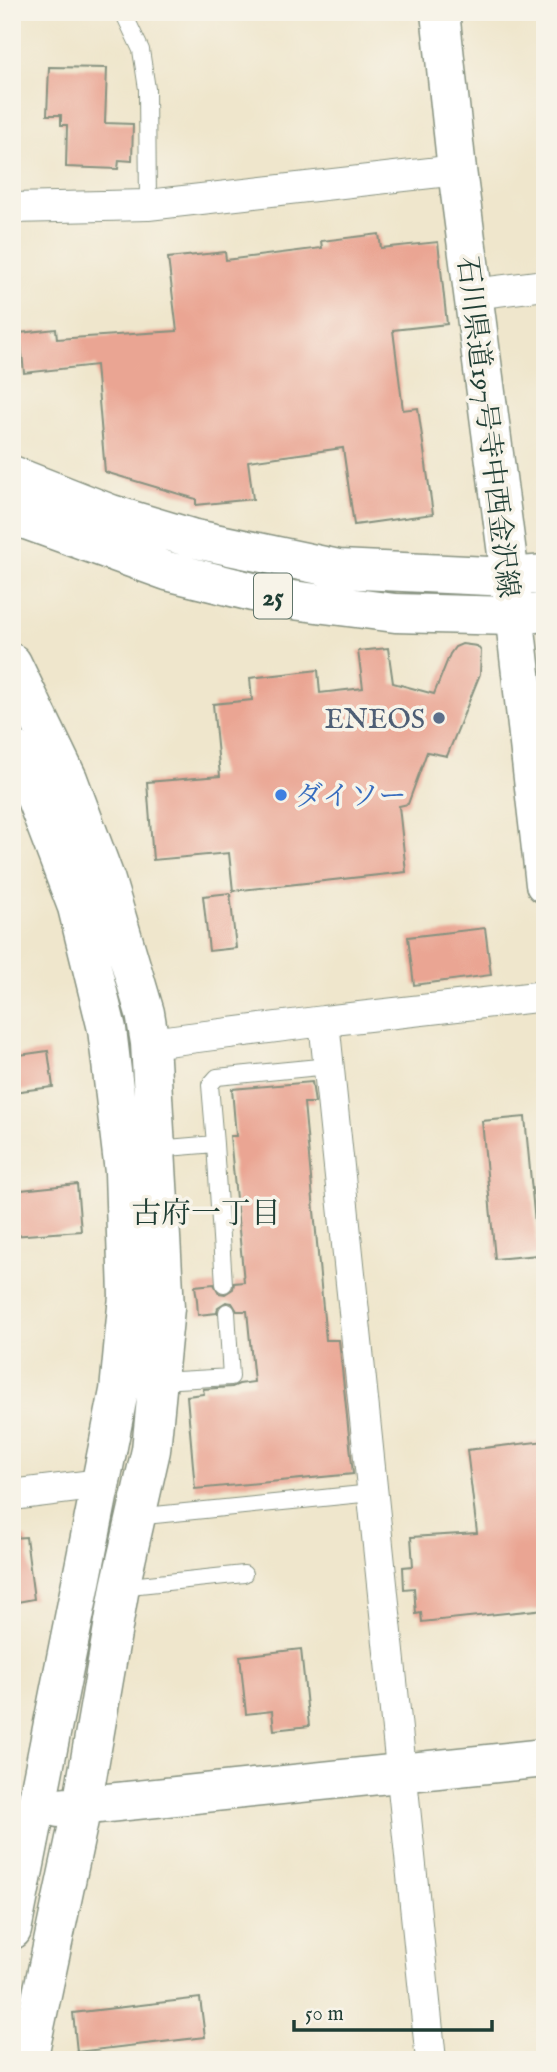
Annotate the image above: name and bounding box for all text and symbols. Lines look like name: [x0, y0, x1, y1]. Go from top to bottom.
street label: 石川県道197号寺中西金沢線: [448, 255, 525, 600]
road number: 25: [254, 574, 292, 618]
place label: ENEOS: [324, 703, 425, 738]
marker: ENEOS: [431, 710, 447, 726]
place label: ダイソー: [295, 780, 406, 815]
marker: ダイソー: [273, 787, 289, 803]
district label: 古府一丁目: [131, 1196, 281, 1234]
scale bar: [294, 1988, 492, 2032]
text: 50 m: [305, 2001, 344, 2028]

